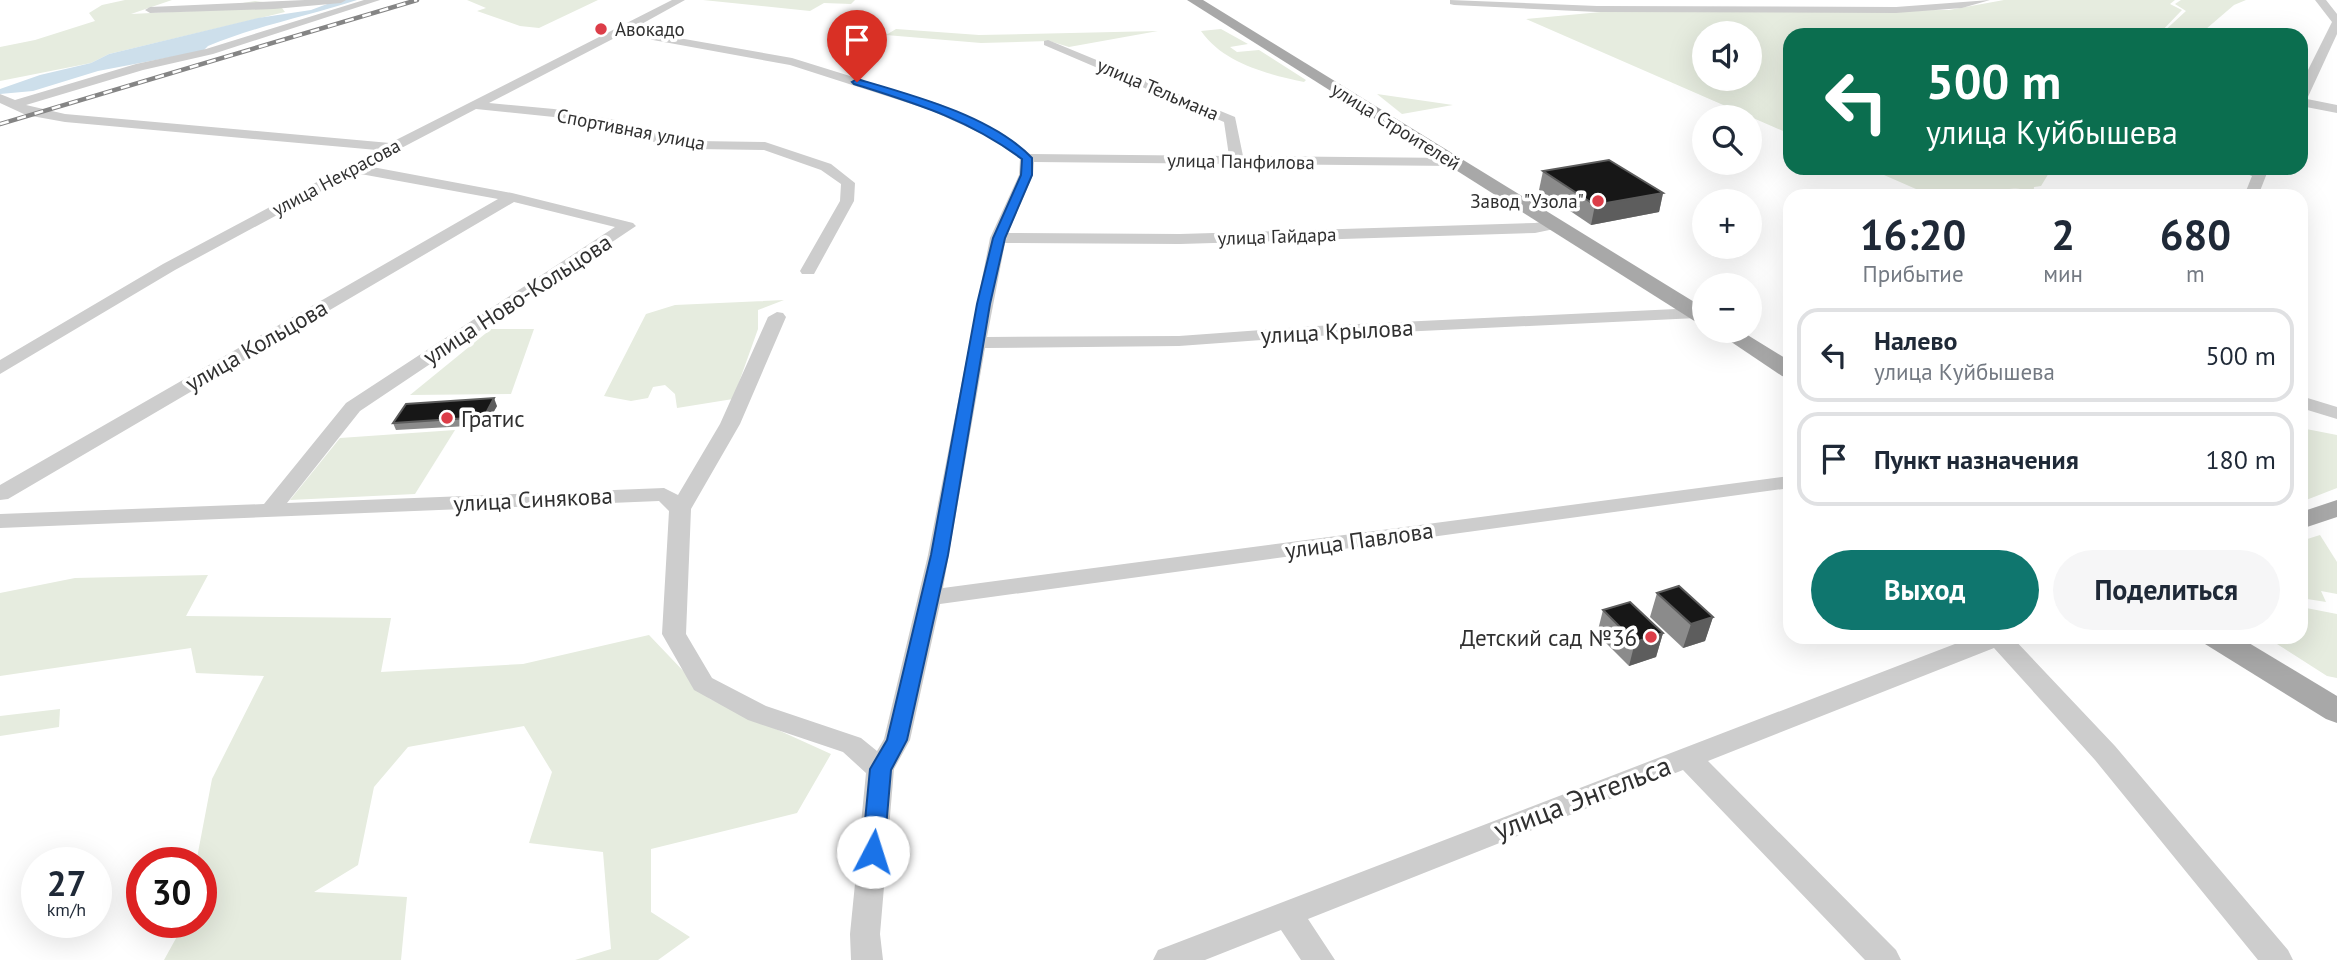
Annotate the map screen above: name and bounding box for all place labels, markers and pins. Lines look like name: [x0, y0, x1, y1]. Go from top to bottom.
pin: [827, 10, 887, 82]
place label: Авокадо: [615, 17, 685, 41]
marker: Авокадо: [593, 21, 609, 37]
place label: Завод "Узола": [1470, 189, 1584, 213]
marker: Завод "Узола": [1590, 193, 1606, 209]
place label: Гратис: [461, 404, 525, 433]
marker: Гратис: [439, 410, 455, 426]
place label: Детский сад №36: [1460, 623, 1637, 652]
marker: Детский сад №36: [1643, 629, 1659, 645]

